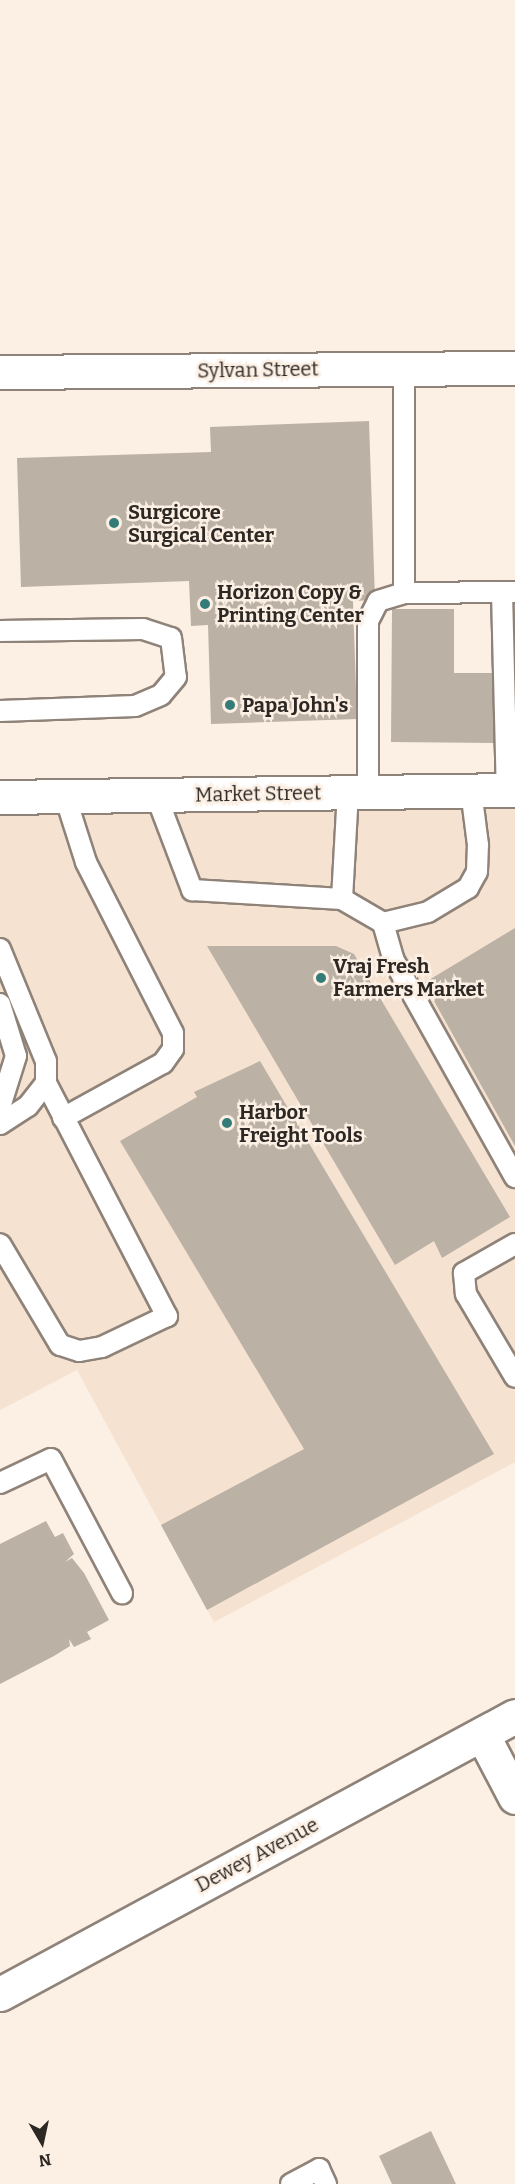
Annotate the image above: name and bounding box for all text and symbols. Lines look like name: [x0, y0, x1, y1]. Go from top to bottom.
street label: Sylvan Street: [197, 357, 319, 383]
place label: Surgicore Surgical Center: [128, 500, 274, 547]
marker: Surgicore Surgical Center: [105, 514, 123, 532]
place label: Horizon Copy & Printing Center: [217, 580, 364, 627]
marker: Horizon Copy & Printing Center: [198, 597, 212, 611]
place label: Papa John's: [242, 693, 348, 717]
marker: Papa John's: [223, 698, 237, 712]
street label: Market Street: [195, 781, 321, 807]
place label: Vraj Fresh Farmers Market: [333, 954, 484, 1001]
marker: Vraj Fresh Farmers Market: [314, 971, 328, 985]
place label: Harbor Freight Tools: [239, 1100, 362, 1147]
marker: Harbor Freight Tools: [220, 1116, 234, 1130]
street label: Dewey Avenue: [191, 1813, 323, 1897]
north arrow: [12, 2112, 72, 2172]
text: N: [37, 2150, 52, 2171]

